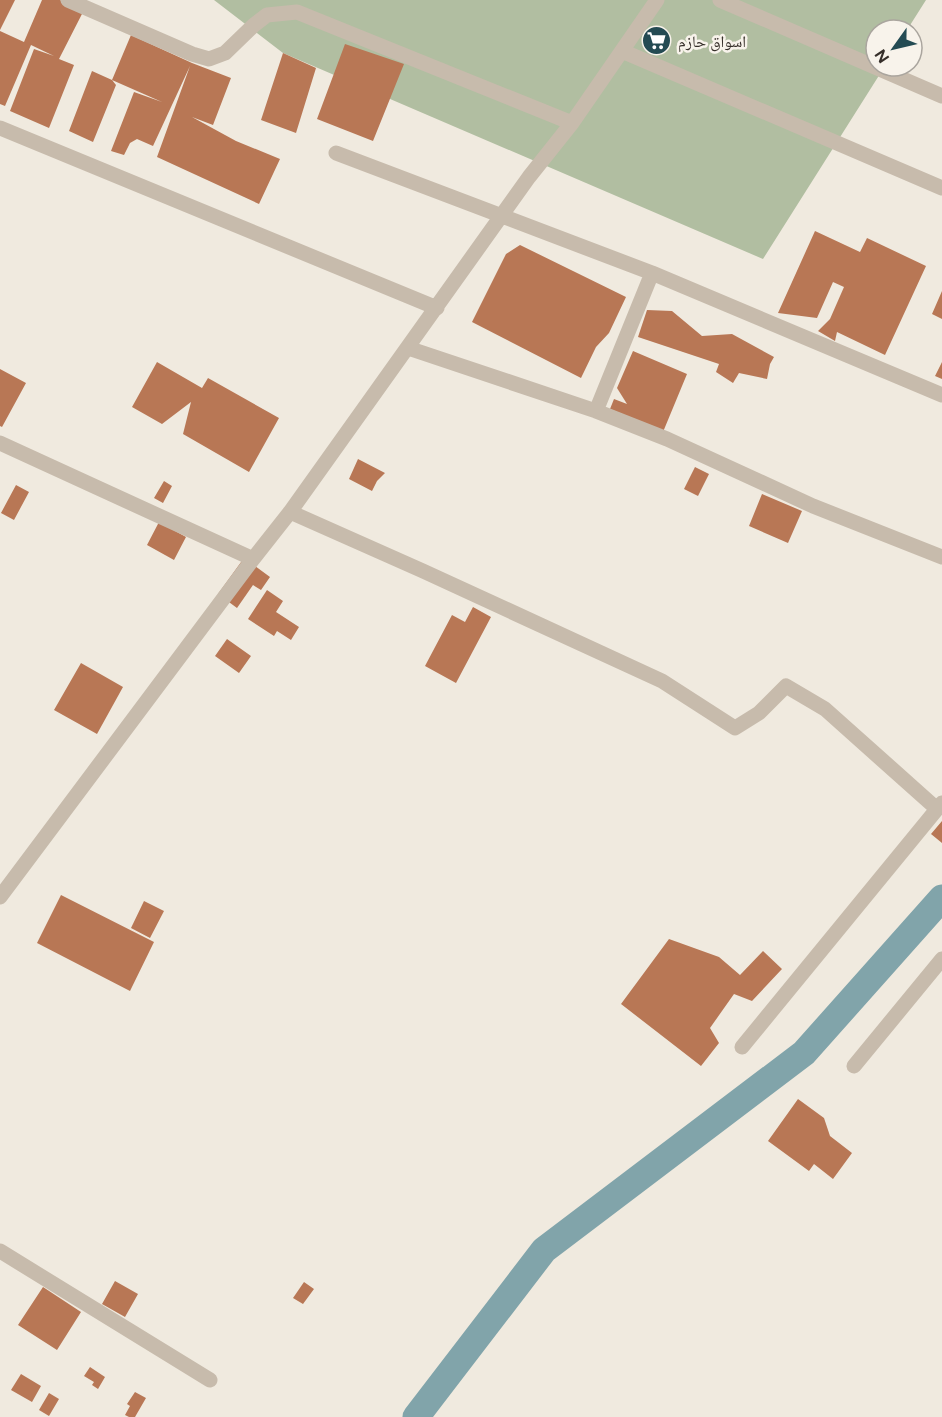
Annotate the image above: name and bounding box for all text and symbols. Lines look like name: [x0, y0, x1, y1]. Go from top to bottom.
north arrow: [864, 18, 924, 78]
supermarket icon: اسواق حازم: [641, 25, 673, 57]
place label: اسواق حازم: [678, 32, 746, 52]
text: N: [871, 46, 893, 67]

